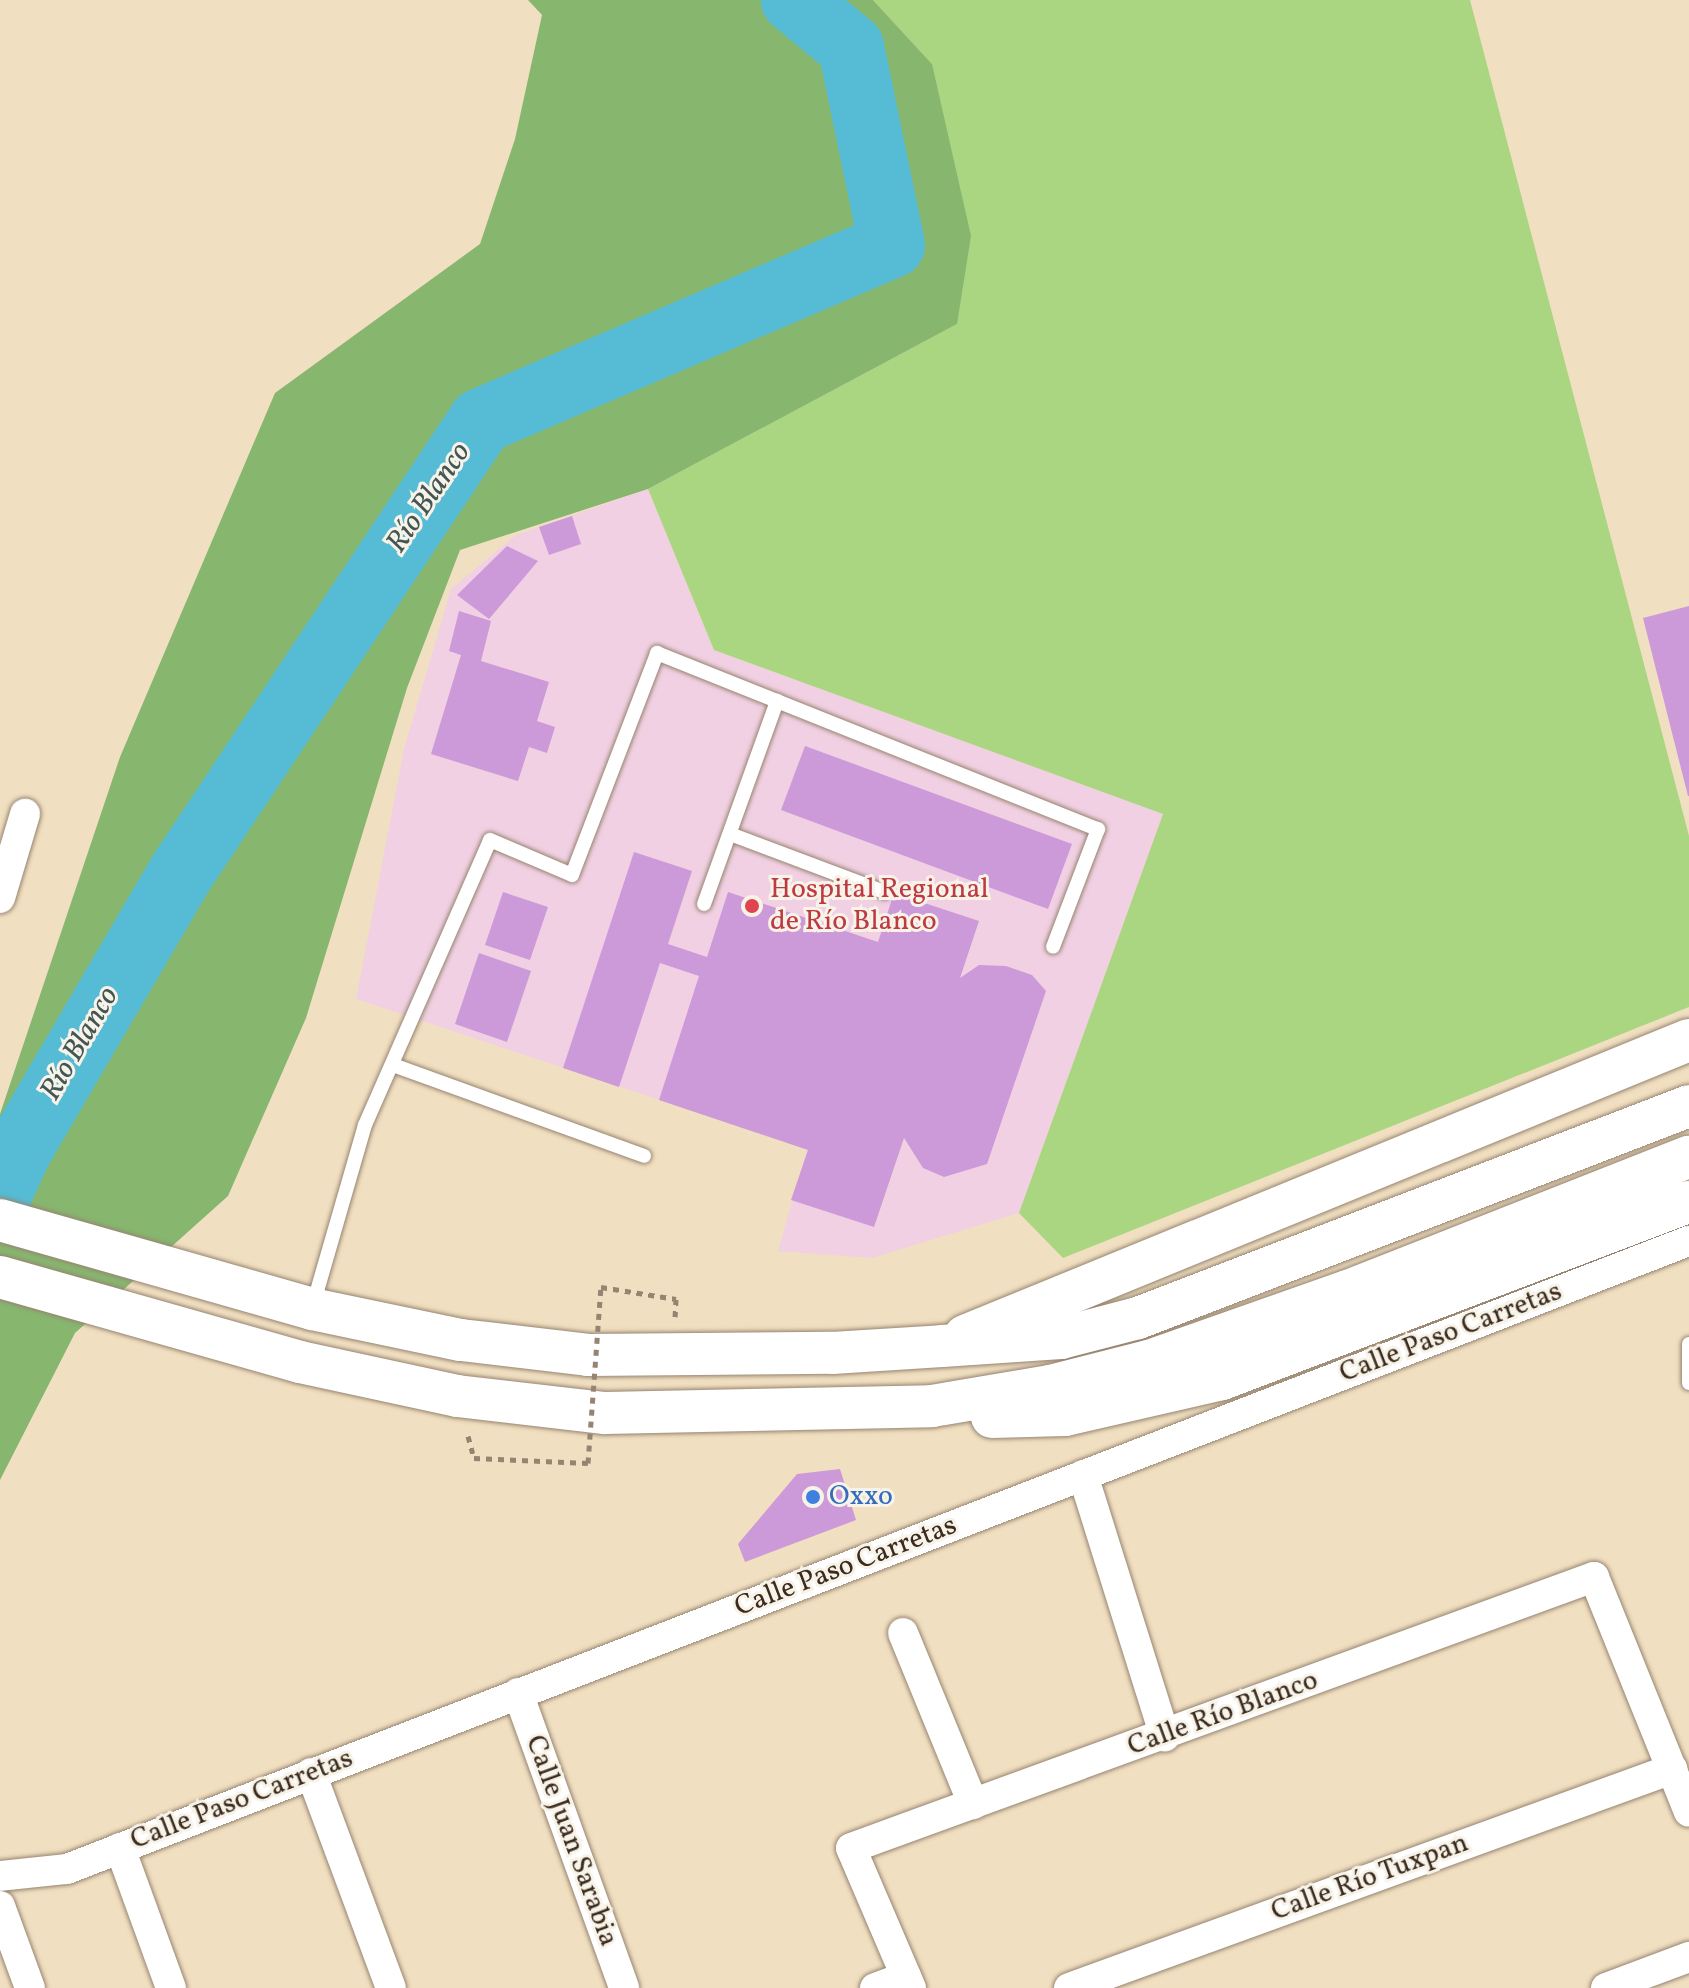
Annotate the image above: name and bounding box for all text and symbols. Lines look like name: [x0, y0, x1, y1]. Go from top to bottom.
water label: Río Blanco: [379, 436, 479, 560]
place label: Hospital Regional de Río Blanco: [770, 873, 989, 939]
marker: Hospital Regional de Río Blanco: [741, 895, 763, 917]
water label: Río Blanco: [33, 981, 127, 1107]
street label: Calle Paso Carretas: [1335, 1275, 1567, 1391]
place label: Oxxo: [829, 1480, 893, 1514]
marker: Oxxo: [804, 1488, 822, 1506]
street label: Calle Paso Carretas: [730, 1509, 962, 1625]
street label: Calle Río Blanco: [1123, 1664, 1323, 1764]
street label: Calle Juan Sarabia: [517, 1731, 625, 1951]
street label: Calle Paso Carretas: [126, 1742, 358, 1858]
street label: Calle Río Tuxpan: [1267, 1827, 1473, 1929]

